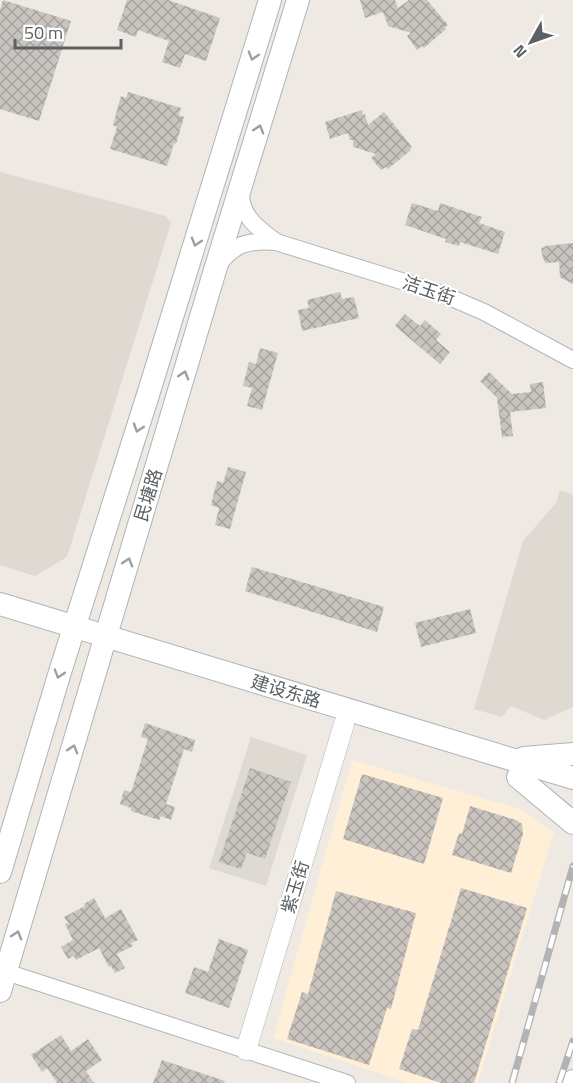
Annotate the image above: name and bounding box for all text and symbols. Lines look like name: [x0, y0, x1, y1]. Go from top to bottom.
scale bar: [15, 12, 122, 50]
north arrow: [501, 12, 561, 72]
text: 50 m: [24, 19, 63, 46]
text: N: [507, 40, 532, 64]
one-way arrow: [248, 50, 260, 61]
one-way arrow: [252, 124, 264, 135]
one-way arrow: [190, 236, 203, 247]
street label: 洁玉街: [399, 268, 459, 312]
one-way arrow: [177, 370, 189, 381]
one-way arrow: [133, 422, 145, 433]
street label: 民塘路: [127, 465, 169, 525]
one-way arrow: [121, 557, 133, 568]
one-way arrow: [54, 668, 66, 679]
street label: 建设东路: [248, 668, 324, 714]
one-way arrow: [66, 744, 78, 754]
street label: 紫玉街: [274, 857, 316, 917]
one-way arrow: [10, 930, 22, 941]

